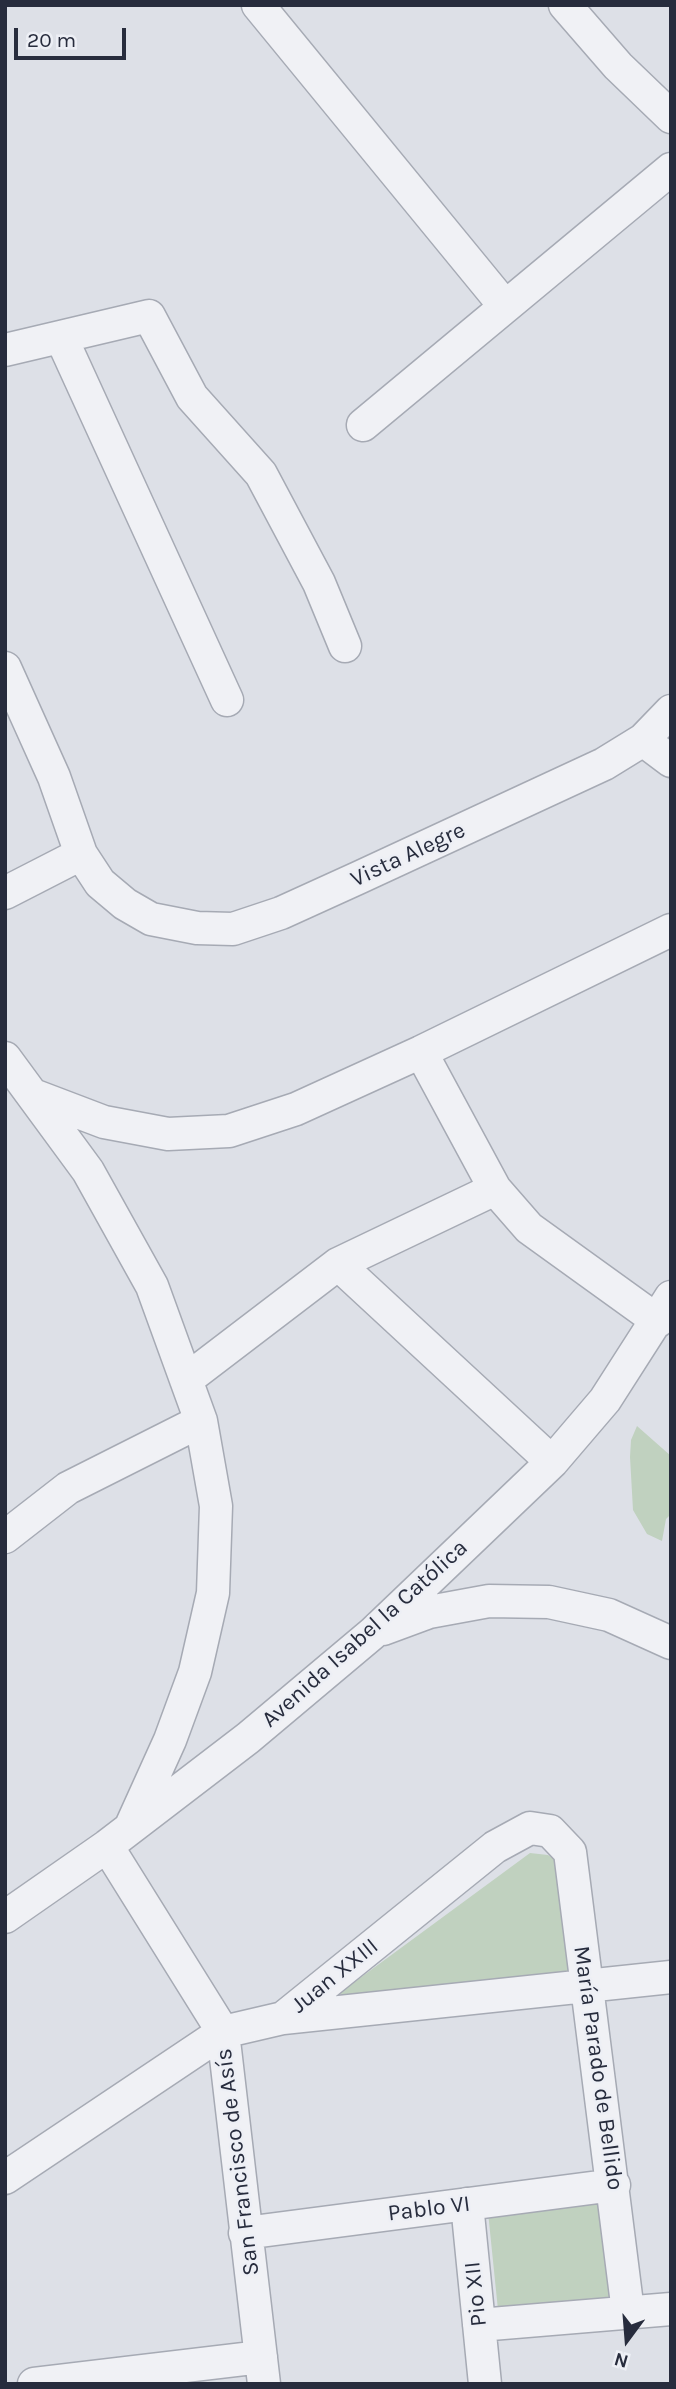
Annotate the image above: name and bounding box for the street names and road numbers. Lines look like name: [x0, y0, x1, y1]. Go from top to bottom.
street label: Vista Alegre: [346, 816, 470, 894]
street label: Avenida Isabel la Católica: [256, 1534, 474, 1734]
street label: Juan XXIII: [286, 1933, 384, 2019]
street label: María Parado de Bellido: [567, 1944, 629, 2192]
street label: San Francisco de Asís: [210, 2047, 266, 2277]
street label: Pablo VI: [386, 2190, 472, 2228]
street label: Pio XII: [459, 2260, 493, 2328]

